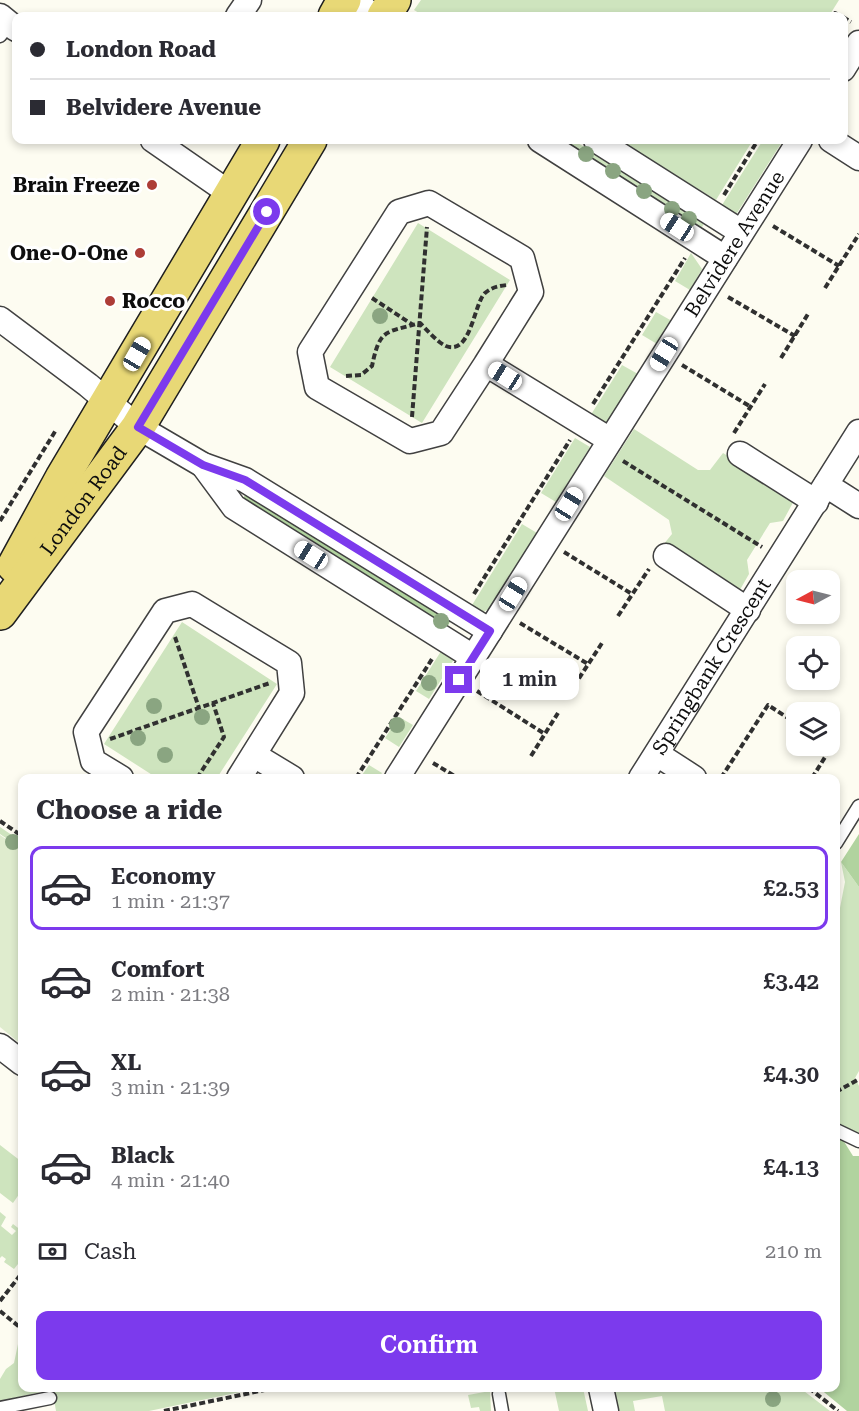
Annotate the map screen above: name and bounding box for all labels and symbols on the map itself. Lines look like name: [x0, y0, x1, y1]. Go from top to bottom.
street label: Belvidere Avenue: [679, 166, 790, 321]
place label: Brain Freeze: [13, 173, 140, 197]
marker: Brain Freeze: [145, 178, 159, 192]
route start: [253, 198, 280, 225]
car: [657, 210, 697, 244]
place label: One-O-One: [10, 241, 128, 265]
marker: One-O-One: [133, 246, 147, 260]
place label: Rocco: [122, 289, 185, 313]
marker: Rocco: [103, 294, 117, 308]
car: [120, 334, 154, 374]
car: [647, 334, 681, 374]
car: [485, 359, 525, 393]
street label: London Road: [35, 441, 132, 560]
car: [552, 484, 586, 524]
car: [291, 538, 331, 572]
north arrow: [786, 570, 840, 624]
street label: Springbank Crescent: [647, 573, 776, 759]
car: [496, 574, 530, 614]
callout: 1 min: [480, 659, 579, 701]
route end: [445, 666, 472, 693]

